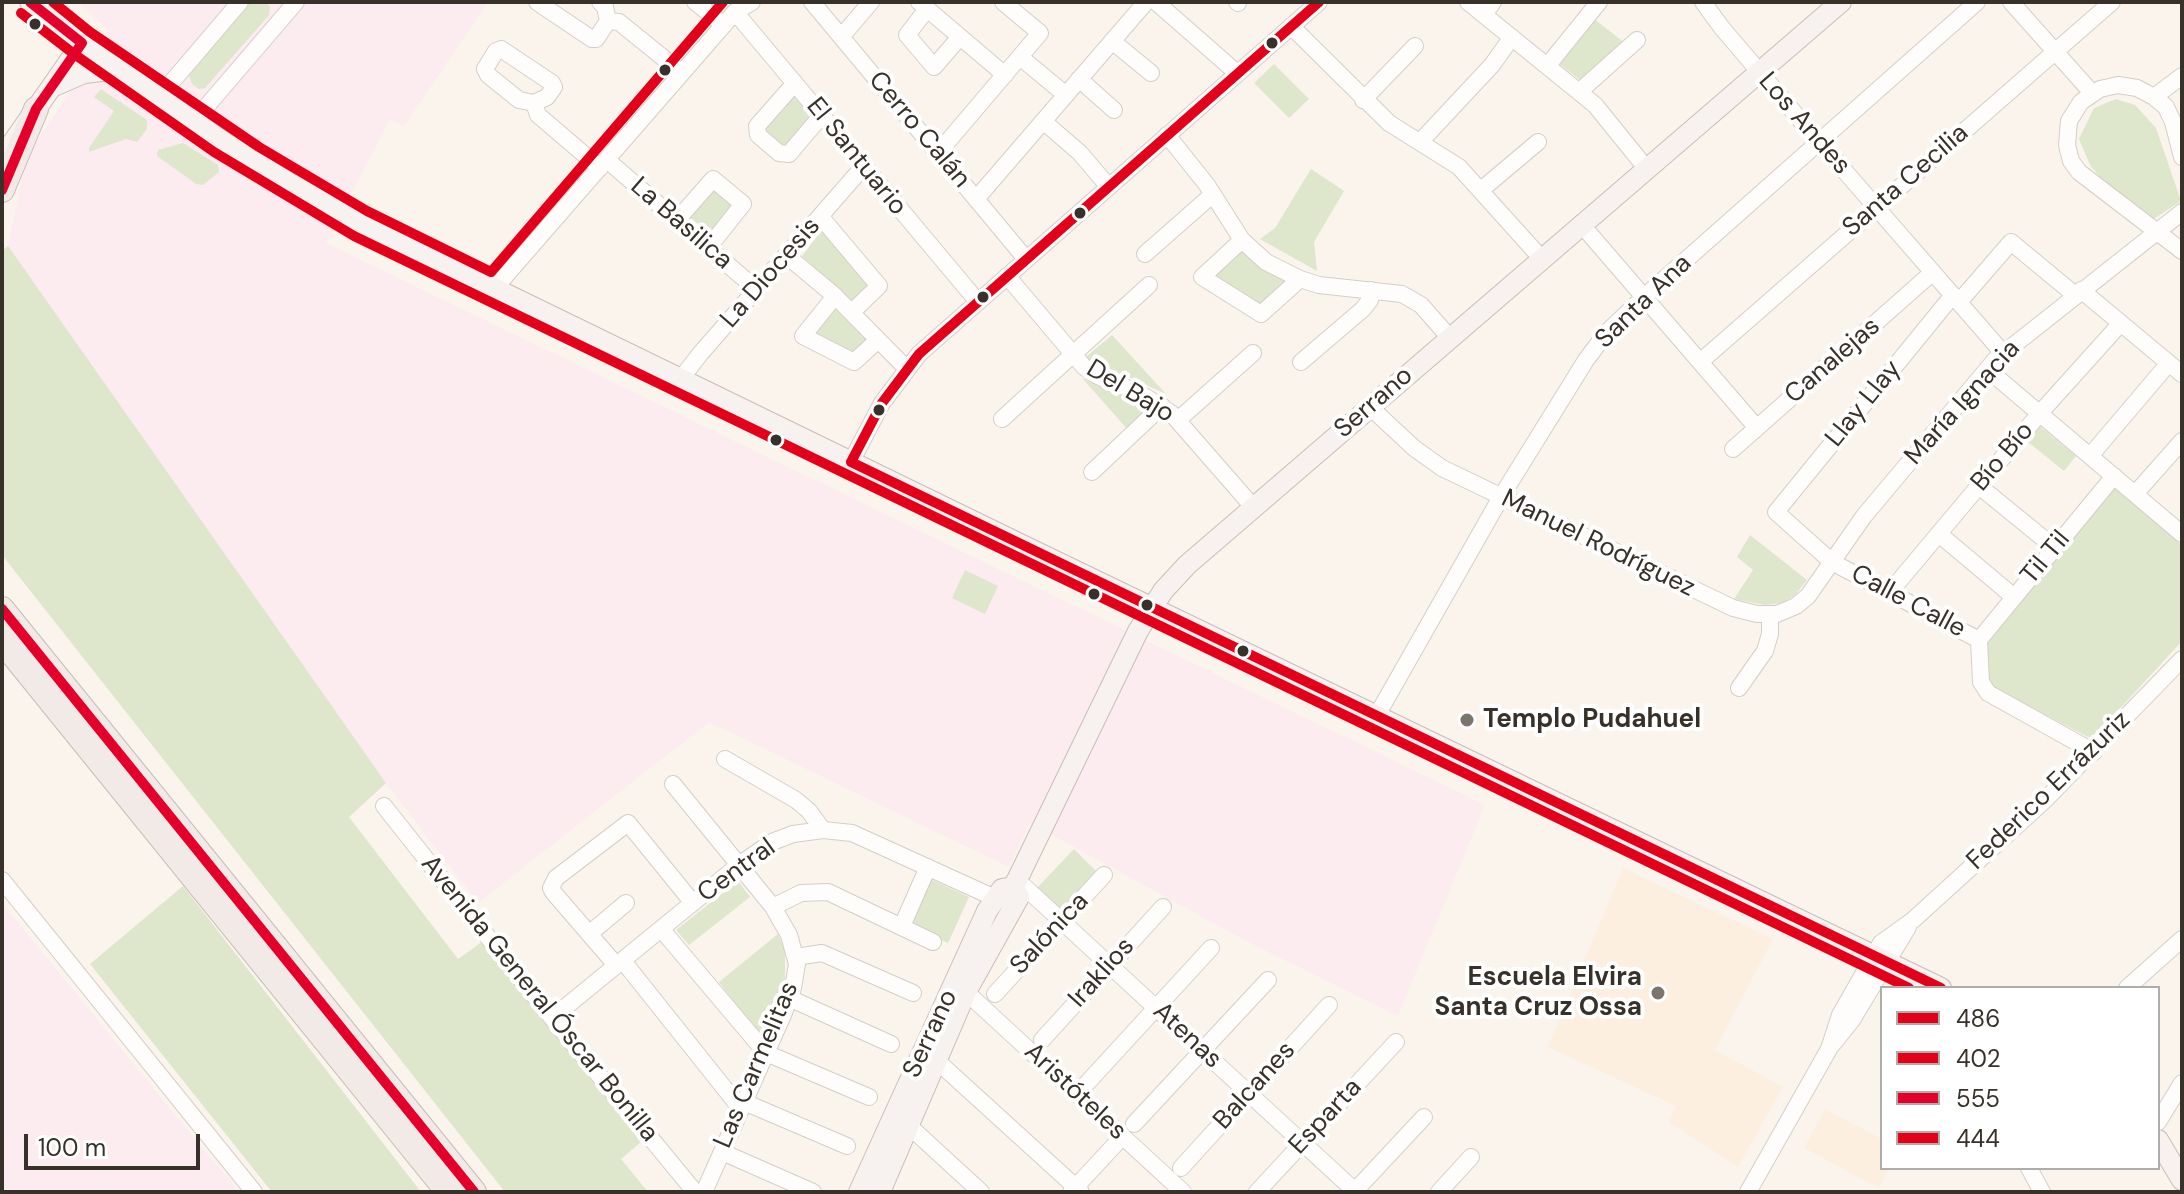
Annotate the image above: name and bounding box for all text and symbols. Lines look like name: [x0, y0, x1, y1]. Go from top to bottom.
unlabelled marker: [27, 16, 43, 32]
unlabelled marker: [1264, 35, 1280, 51]
unlabelled marker: [657, 62, 673, 78]
street label: Cerro Calán: [861, 66, 977, 194]
street label: Los Andes: [1751, 67, 1857, 181]
street label: El Santuario: [799, 92, 913, 222]
street label: Santa Cecilia: [1837, 118, 1975, 244]
street label: La Basilica: [624, 171, 738, 277]
unlabelled marker: [1072, 205, 1088, 221]
street label: La Diocesis: [715, 211, 827, 335]
street label: Santa Ana: [1589, 248, 1699, 356]
unlabelled marker: [975, 289, 991, 305]
street label: Canalejas: [1779, 311, 1887, 411]
street label: María Ignacia: [1899, 334, 2027, 472]
street label: Del Bajo: [1080, 354, 1180, 430]
street label: Llay Llay: [1820, 354, 1908, 454]
street label: Serrano: [1328, 361, 1420, 445]
unlabelled marker: [871, 402, 887, 418]
street label: Bío Bío: [1965, 416, 2041, 498]
unlabelled marker: [768, 432, 784, 448]
street label: Manuel Rodríguez: [1496, 484, 1700, 604]
street label: Til Til: [2015, 525, 2077, 591]
street label: Calle Calle: [1845, 559, 1971, 645]
unlabelled marker: [1086, 586, 1102, 602]
unlabelled marker: [1139, 597, 1155, 613]
unlabelled marker: [1235, 643, 1251, 659]
place label: Templo Pudahuel: [1483, 704, 1701, 736]
street label: Federico Errázuriz: [1961, 705, 2137, 877]
marker: Templo Pudahuel: [1458, 711, 1476, 729]
street label: Central: [692, 832, 782, 910]
street label: Avenida General Óscar Bonilla: [414, 849, 664, 1149]
street label: Salónica: [1004, 887, 1096, 981]
street label: Iraklios: [1062, 932, 1142, 1014]
place label: Escuela Elvira Santa Cruz Ossa: [1434, 962, 1642, 1024]
street label: Las Carmelitas: [708, 977, 806, 1153]
marker: Escuela Elvira Santa Cruz Ossa: [1649, 984, 1667, 1002]
street label: Serrano: [897, 985, 965, 1083]
legend: [1880, 986, 2160, 1170]
street label: Atenas: [1146, 996, 1228, 1076]
text: 486: [1956, 1003, 2000, 1034]
street label: Balcanes: [1207, 1036, 1303, 1136]
street label: Aristóteles: [1017, 1037, 1133, 1147]
text: 402: [1956, 1043, 2001, 1074]
street label: Esparta: [1283, 1073, 1369, 1161]
text: 555: [1956, 1083, 2000, 1114]
scale bar: [28, 1118, 204, 1168]
text: 444: [1956, 1123, 2000, 1154]
text: 100 m: [38, 1132, 106, 1163]

